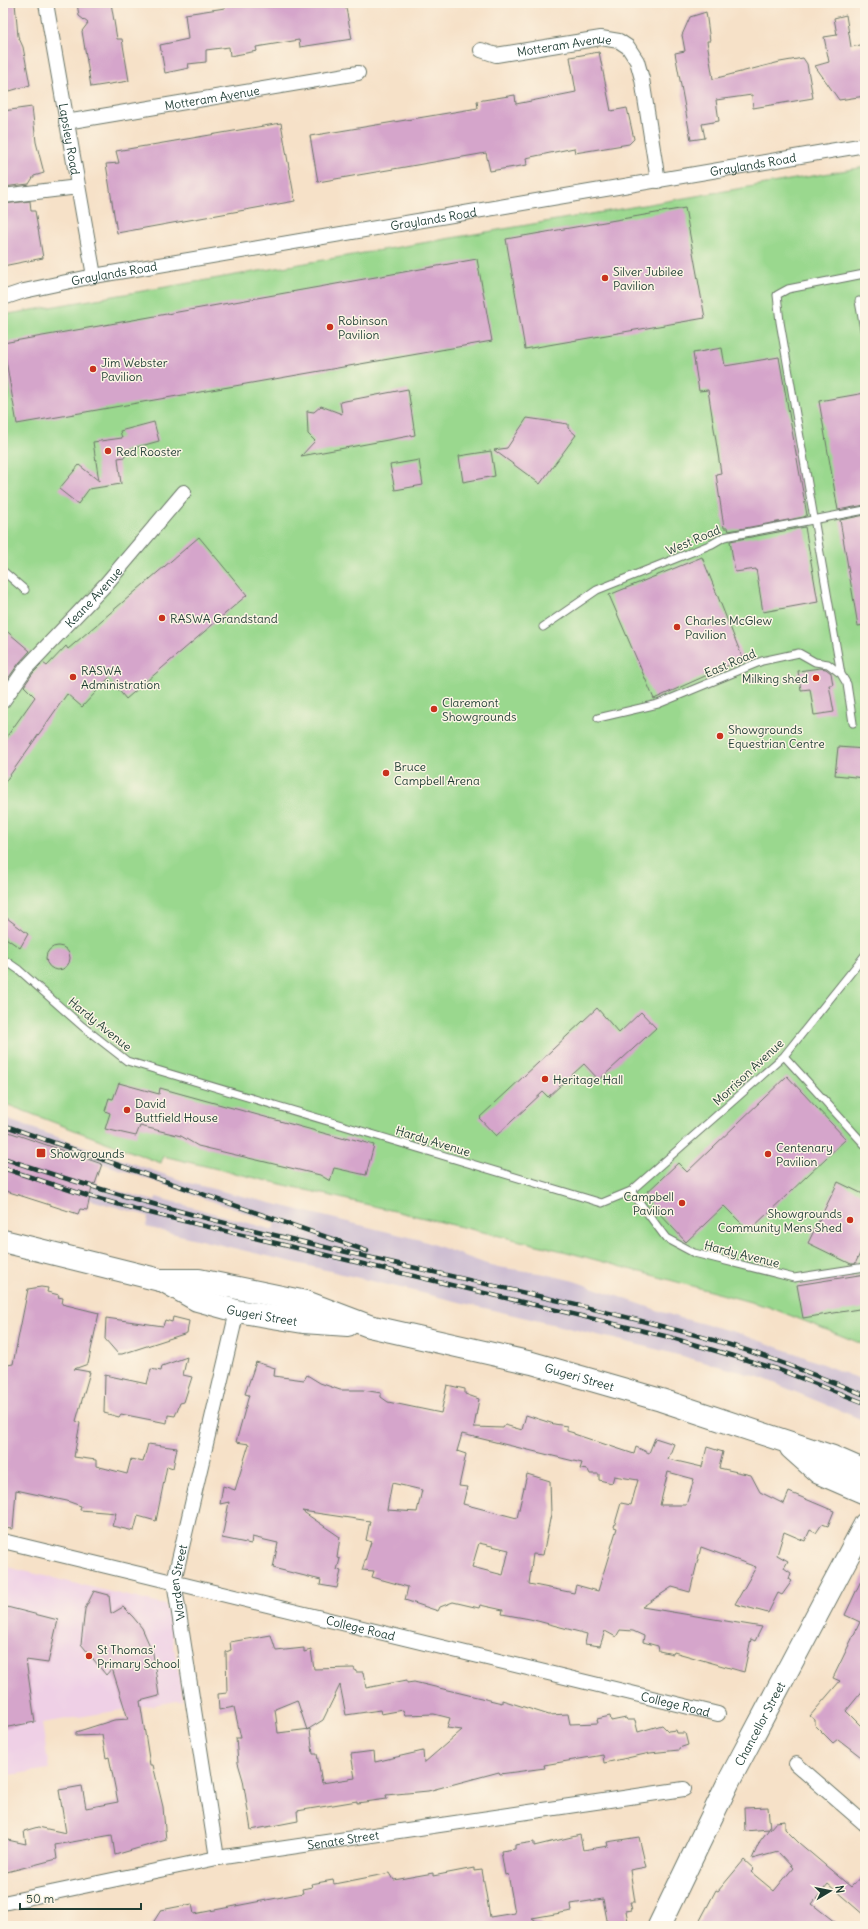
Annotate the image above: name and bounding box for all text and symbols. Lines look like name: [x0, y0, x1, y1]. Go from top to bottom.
street label: Motteram Avenue: [516, 30, 613, 59]
street label: Motteram Avenue: [163, 82, 261, 113]
street label: Lapsley Road: [56, 102, 84, 176]
street label: Graylands Road: [709, 149, 797, 179]
street label: Graylands Road: [389, 204, 478, 233]
street label: Graylands Road: [70, 258, 158, 288]
place label: Silver Jubilee Pavilion: [613, 264, 683, 293]
marker: Silver Jubilee Pavilion: [600, 273, 610, 283]
place label: Robinson Pavilion: [338, 313, 388, 342]
marker: Robinson Pavilion: [325, 322, 335, 332]
place label: Jim Webster Pavilion: [101, 355, 168, 384]
marker: Jim Webster Pavilion: [88, 364, 98, 374]
place label: Red Rooster: [116, 444, 182, 459]
marker: Red Rooster: [103, 446, 113, 456]
street label: West Road: [664, 522, 722, 558]
street label: Keane Avenue: [61, 564, 125, 630]
place label: RASWA Grandstand: [170, 611, 278, 626]
marker: RASWA Grandstand: [157, 613, 167, 623]
place label: Charles McGlew Pavilion: [685, 613, 772, 642]
marker: Charles McGlew Pavilion: [672, 622, 682, 632]
street label: East Road: [702, 646, 758, 680]
place label: RASWA Administration: [81, 663, 160, 692]
place label: Milking shed: [742, 671, 808, 686]
marker: RASWA Administration: [68, 672, 78, 682]
marker: Milking shed: [811, 673, 821, 683]
place label: Claremont Showgrounds: [442, 695, 516, 724]
marker: Claremont Showgrounds: [429, 704, 439, 714]
place label: Showgrounds Equestrian Centre: [728, 722, 825, 751]
marker: Showgrounds Equestrian Centre: [715, 731, 725, 741]
place label: Bruce Campbell Arena: [394, 759, 480, 788]
marker: Bruce Campbell Arena: [381, 768, 391, 778]
street label: Hardy Avenue: [65, 994, 135, 1054]
street label: Morrison Avenue: [710, 1035, 786, 1109]
place label: Heritage Hall: [553, 1072, 623, 1087]
marker: Heritage Hall: [540, 1074, 550, 1084]
place label: David Buttfield House: [135, 1096, 218, 1125]
marker: David Buttfield House: [122, 1105, 132, 1115]
street label: Hardy Avenue: [394, 1123, 472, 1159]
place label: Centenary Pavilion: [776, 1140, 833, 1169]
place label: Showgrounds: [50, 1146, 124, 1161]
marker: Showgrounds: [35, 1147, 47, 1159]
marker: Centenary Pavilion: [763, 1149, 773, 1159]
place label: Campbell Pavilion: [624, 1189, 674, 1218]
marker: Campbell Pavilion: [677, 1198, 687, 1208]
place label: Showgrounds Community Mens Shed: [718, 1206, 842, 1235]
marker: Showgrounds Community Mens Shed: [845, 1215, 855, 1225]
street label: Hardy Avenue: [703, 1237, 781, 1271]
street label: Gugeri Street: [225, 1301, 298, 1328]
street label: Gugeri Street: [543, 1360, 616, 1394]
street label: Warden Street: [166, 1543, 190, 1622]
street label: College Road: [325, 1612, 397, 1643]
place label: St Thomas' Primary School: [97, 1642, 180, 1671]
marker: St Thomas' Primary School: [84, 1651, 94, 1661]
street label: Chancellor Street: [731, 1679, 788, 1768]
street label: College Road: [640, 1688, 712, 1719]
street label: Senate Street: [306, 1827, 380, 1852]
north arrow: [810, 1871, 850, 1911]
text: N: [832, 1884, 847, 1894]
scale bar: [20, 1885, 141, 1911]
text: 50 m: [26, 1891, 55, 1906]

